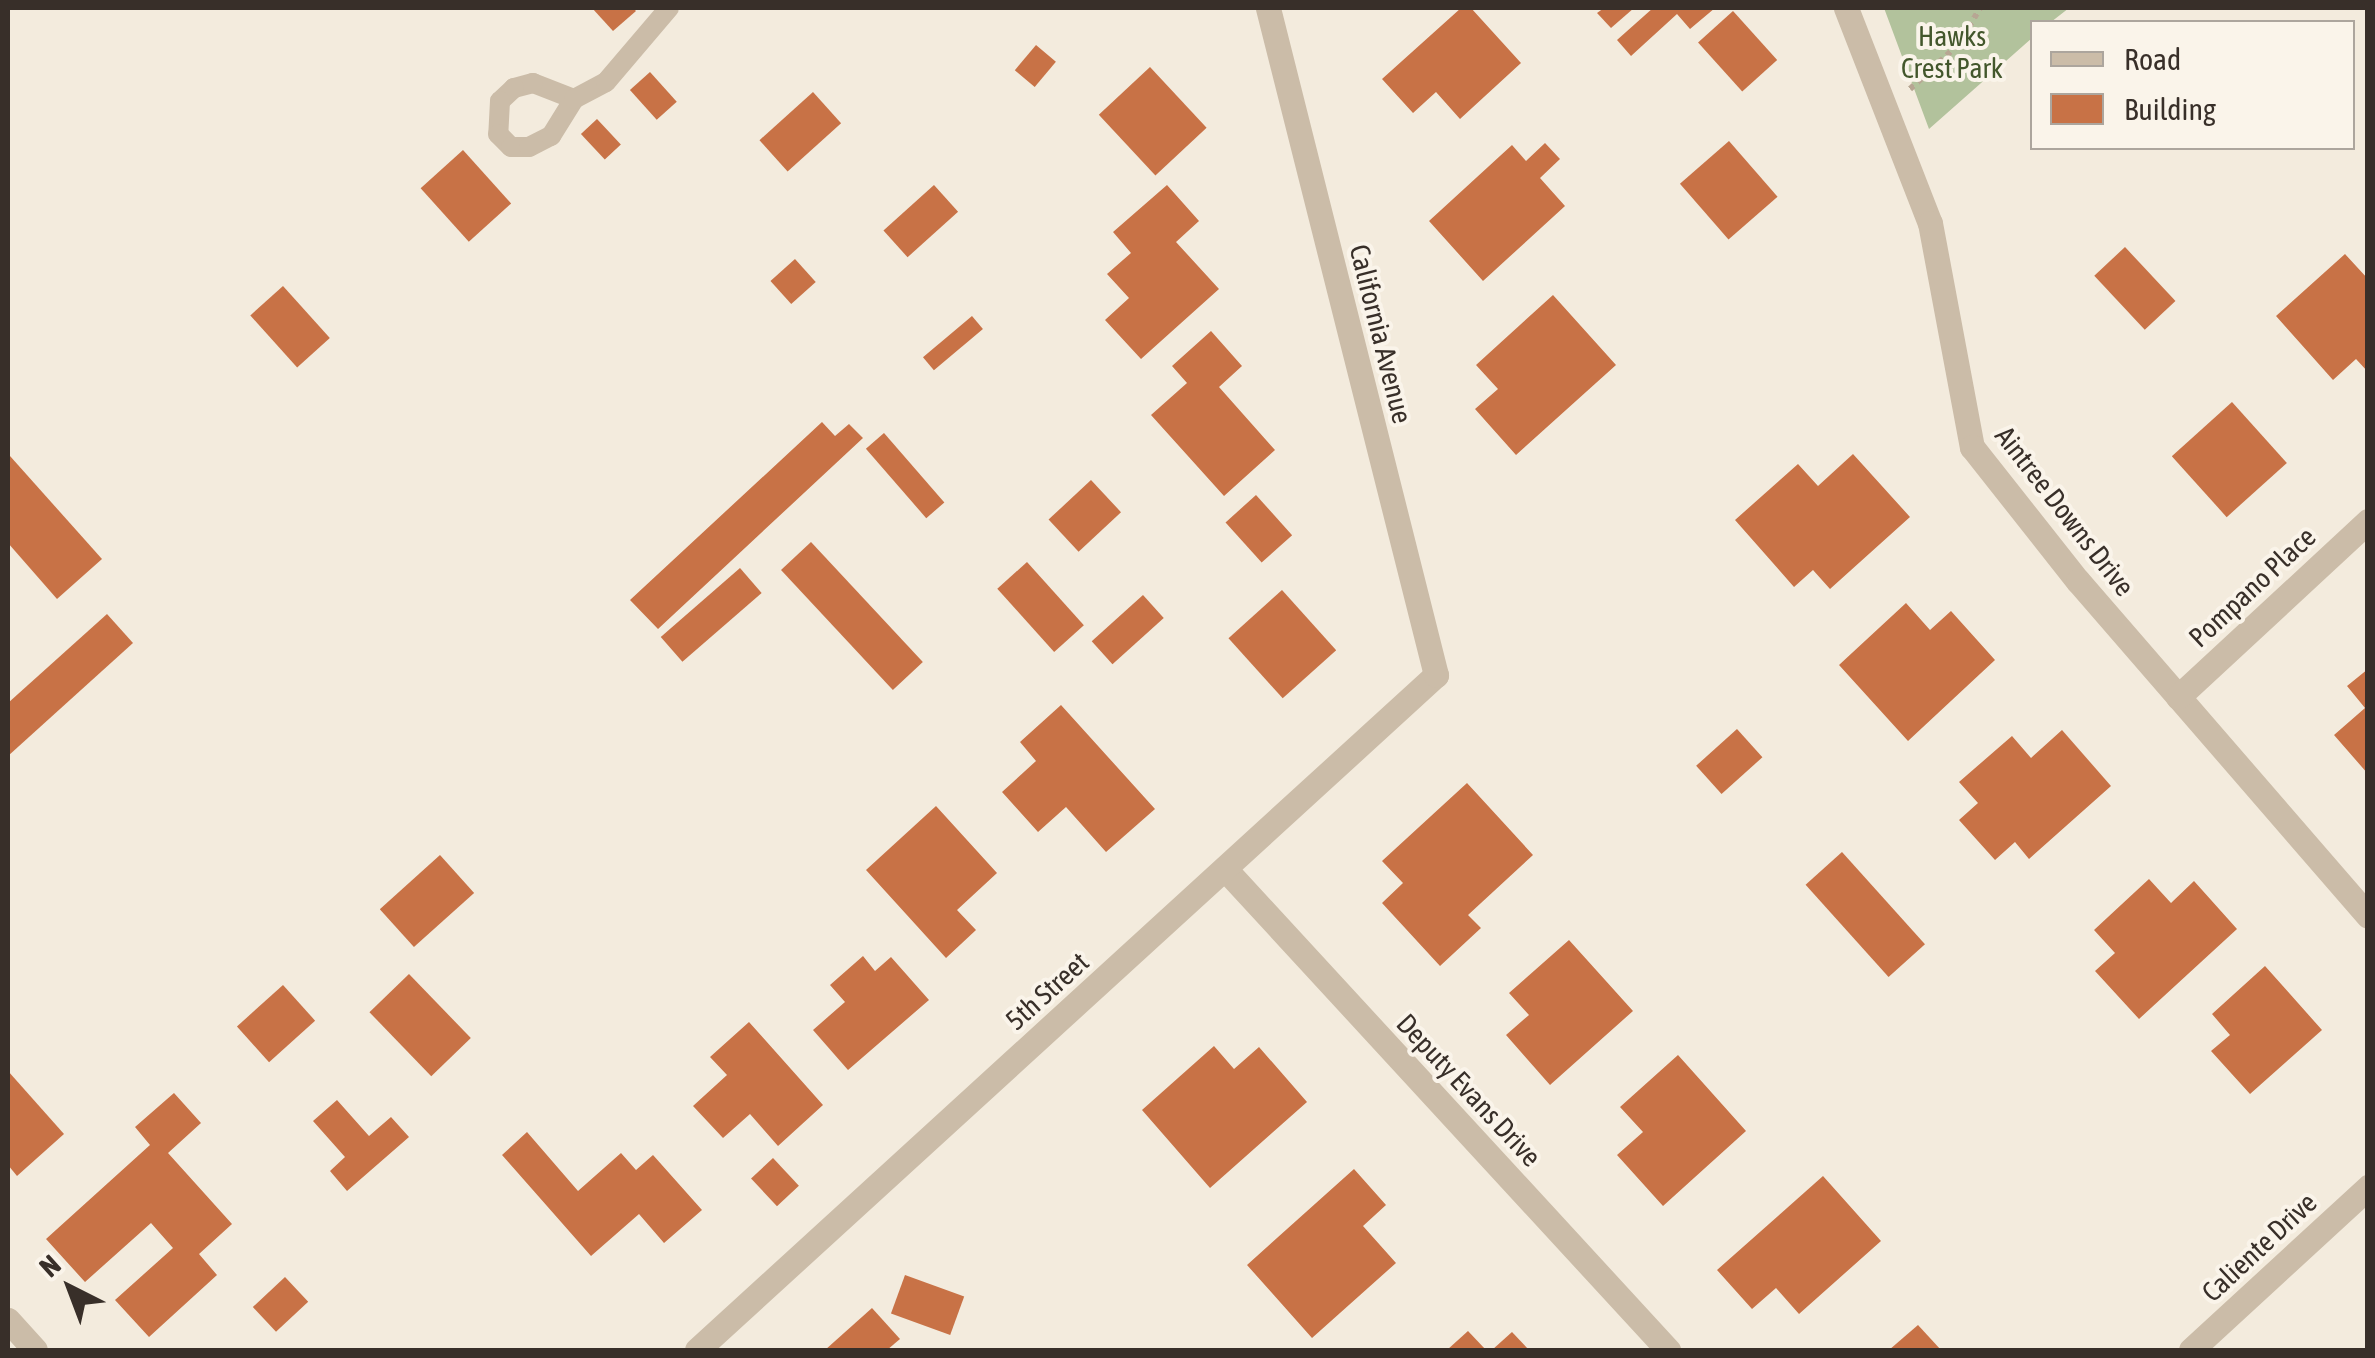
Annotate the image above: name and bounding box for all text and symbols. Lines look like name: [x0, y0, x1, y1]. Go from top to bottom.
park label: Hawks Crest Park: [1901, 19, 2003, 85]
legend: [2030, 20, 2355, 150]
text: Road: [2124, 42, 2181, 76]
text: Building: [2124, 92, 2216, 126]
street label: California Avenue: [1343, 241, 1419, 427]
street label: Aintree Downs Drive: [1988, 419, 2142, 603]
street label: Pompano Place: [2182, 520, 2322, 654]
street label: 5th Street: [999, 945, 1095, 1037]
street label: Deputy Evans Drive: [1390, 1007, 1548, 1173]
street label: Caliente Drive: [2195, 1185, 2323, 1309]
north arrow: [20, 1238, 120, 1338]
text: N: [33, 1248, 67, 1283]

